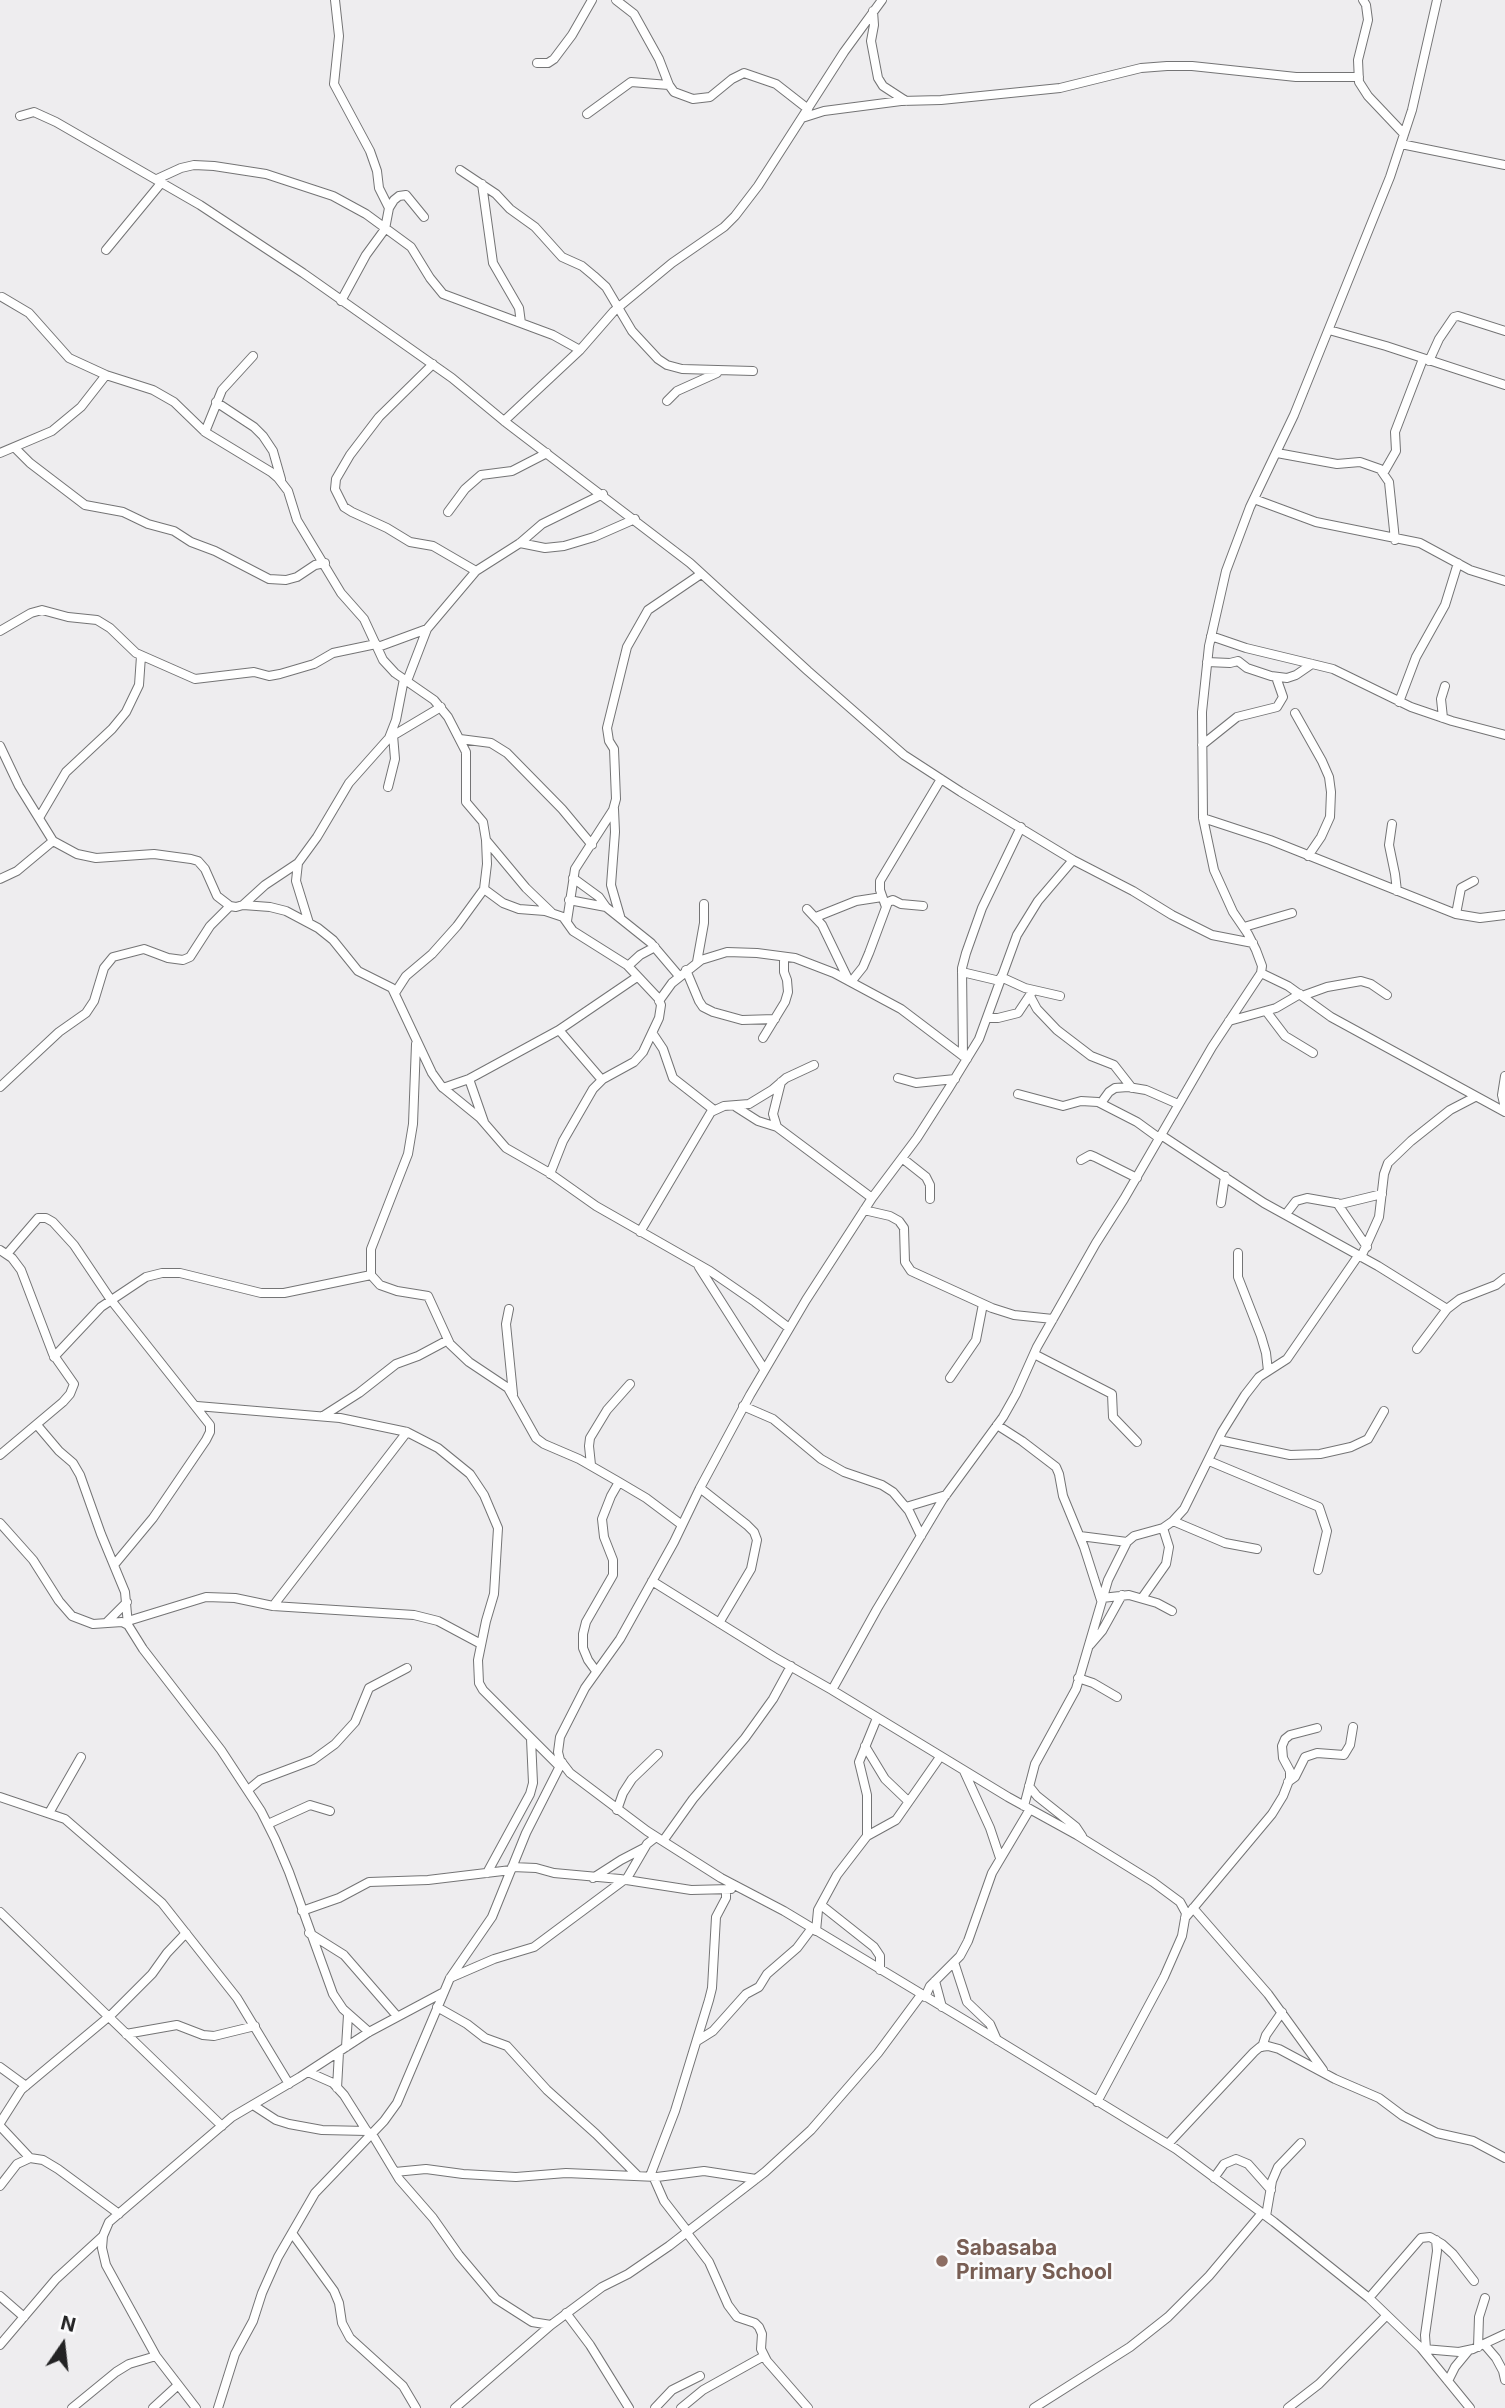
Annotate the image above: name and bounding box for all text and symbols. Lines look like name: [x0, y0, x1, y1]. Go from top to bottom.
place label: Sabasaba Primary School: [956, 2236, 1112, 2286]
marker: Sabasaba Primary School: [934, 2253, 950, 2269]
north arrow: [28, 2310, 98, 2380]
text: N: [58, 2311, 78, 2337]

